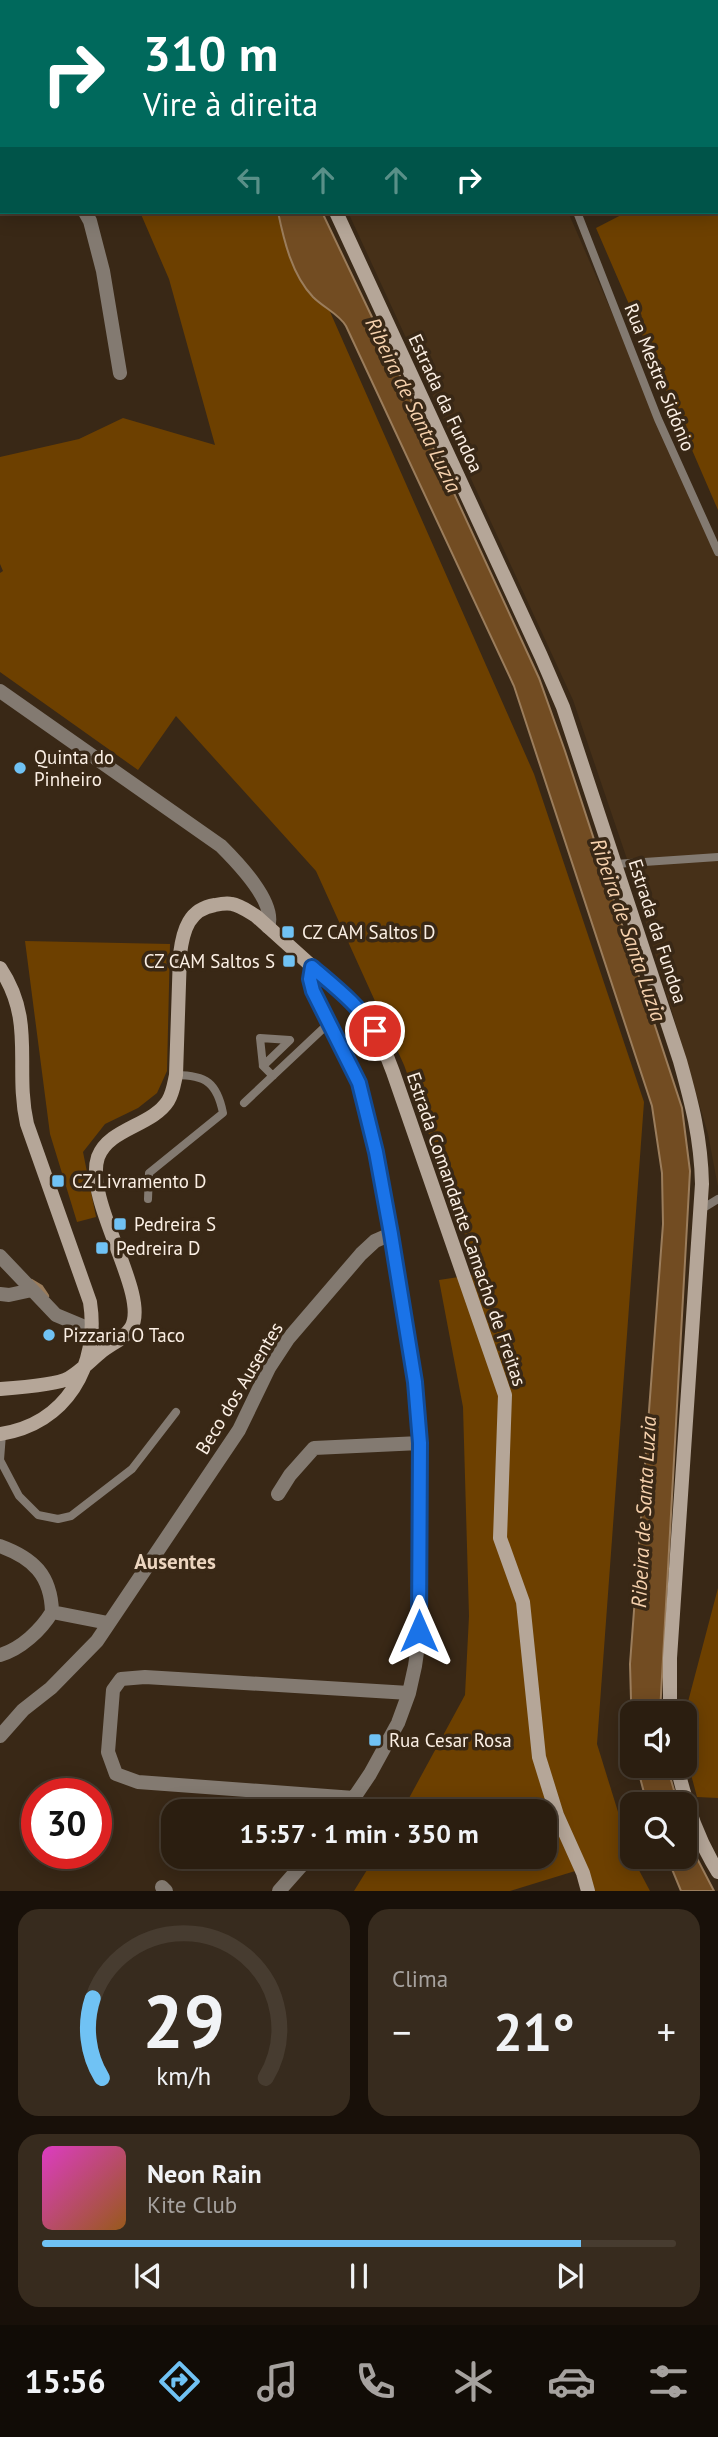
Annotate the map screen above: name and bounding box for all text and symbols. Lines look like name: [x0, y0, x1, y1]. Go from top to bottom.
text: 310 m: [143, 21, 278, 85]
icon: right: [28, 28, 119, 119]
text: Vire à direita: [143, 83, 318, 125]
icon: left: [231, 161, 269, 199]
icon: ahead: [304, 161, 342, 199]
icon: ahead: [377, 161, 415, 199]
icon: right: [450, 161, 488, 199]
street label: Rua Mestre Sidónio: [619, 300, 701, 454]
water label: Ribeira de Santa Luzia: [359, 313, 468, 498]
street label: Estrada da Fundoa: [403, 330, 489, 476]
place label: Quinta do Pinheiro: [34, 745, 114, 791]
marker: Quinta do Pinheiro: [12, 760, 28, 776]
water label: Ribeira de Santa Luzia: [584, 835, 673, 1026]
street label: Estrada da Fundoa: [623, 856, 693, 1006]
place label: CZ CAM Saltos D: [302, 920, 436, 944]
marker: CZ CAM Saltos D: [280, 924, 296, 940]
place label: CZ CAM Saltos S: [144, 949, 275, 973]
marker: CZ CAM Saltos S: [281, 953, 297, 969]
pin: [345, 1001, 405, 1061]
icon: arrive: [356, 1012, 394, 1050]
street label: Estrada Comandante Camacho de Freitas: [402, 1069, 532, 1389]
place label: CZ Livramento D: [72, 1169, 206, 1193]
marker: CZ Livramento D: [50, 1173, 66, 1189]
place label: Pedreira S: [134, 1212, 216, 1236]
marker: Pedreira S: [112, 1216, 128, 1232]
place label: Pedreira D: [116, 1236, 200, 1260]
marker: Pedreira D: [94, 1240, 110, 1256]
street label: Beco dos Ausentes: [190, 1317, 288, 1459]
place label: Pizzaria O Taco: [63, 1323, 185, 1347]
marker: Pizzaria O Taco: [41, 1327, 57, 1343]
water label: Ribeira de Santa Luzia: [625, 1415, 662, 1608]
district label: Ausentes: [134, 1548, 216, 1575]
position arrow: [382, 1594, 456, 1668]
map controls: [620, 1701, 697, 1869]
button: sound: [620, 1701, 697, 1778]
place label: Rua Cesar Rosa: [389, 1728, 512, 1752]
marker: Rua Cesar Rosa: [367, 1732, 383, 1748]
speed limit sign: 30: [21, 1778, 112, 1869]
button: search: [620, 1792, 697, 1869]
text: 15:57 · 1 min · 350 m: [239, 1817, 479, 1850]
text: Clima: [392, 1964, 448, 1993]
text: 29: [143, 1975, 225, 2069]
text: 21°: [493, 1998, 575, 2065]
text: −: [392, 2007, 411, 2056]
text: +: [657, 2007, 676, 2056]
text: km/h: [157, 2060, 211, 2092]
text: Neon Rain: [147, 2157, 262, 2190]
text: Kite Club: [147, 2190, 237, 2219]
icon: previous: [129, 2257, 167, 2295]
icon: pause: [340, 2257, 378, 2295]
icon: next: [551, 2257, 589, 2295]
icon: directions: [155, 2357, 204, 2406]
icon: music: [253, 2357, 302, 2406]
icon: phone: [351, 2357, 400, 2406]
icon: climate: [449, 2357, 498, 2406]
icon: car: [547, 2357, 596, 2406]
icon: filters: [644, 2357, 693, 2406]
text: 15:56: [24, 2360, 106, 2402]

